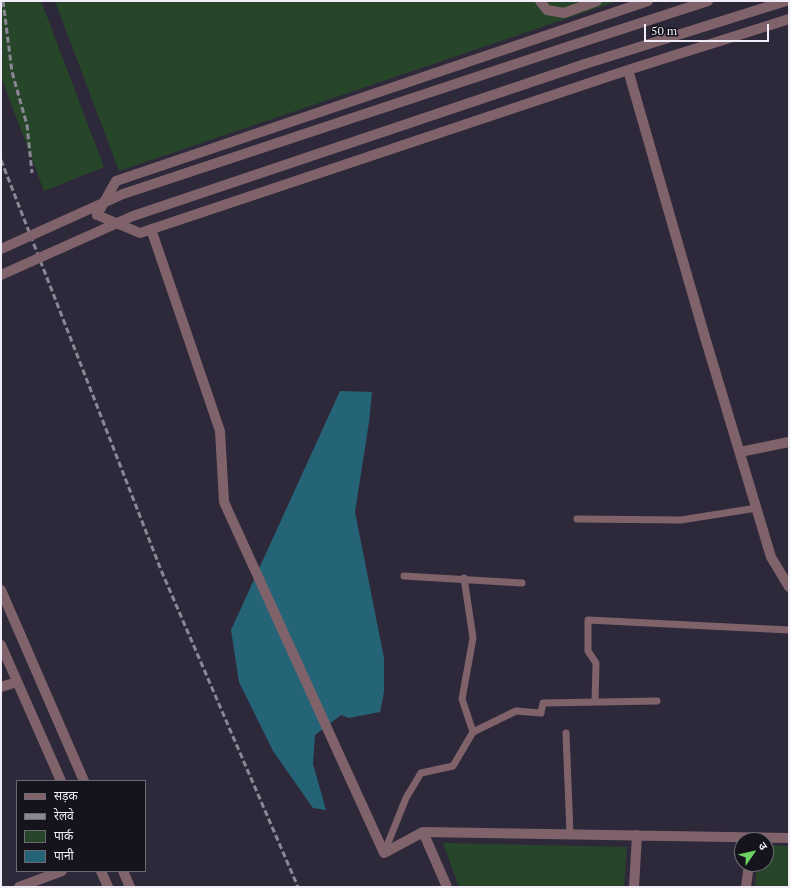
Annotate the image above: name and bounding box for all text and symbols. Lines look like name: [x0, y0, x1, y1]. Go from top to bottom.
scale bar: [646, 16, 771, 42]
text: 50 m: [651, 23, 677, 38]
legend: [16, 780, 146, 872]
text: सड़क: [54, 788, 78, 803]
text: रेलवे: [54, 808, 74, 823]
text: पार्क: [54, 828, 73, 843]
north arrow: [734, 832, 774, 872]
text: उ: [756, 839, 771, 852]
text: पानी: [54, 848, 74, 863]

